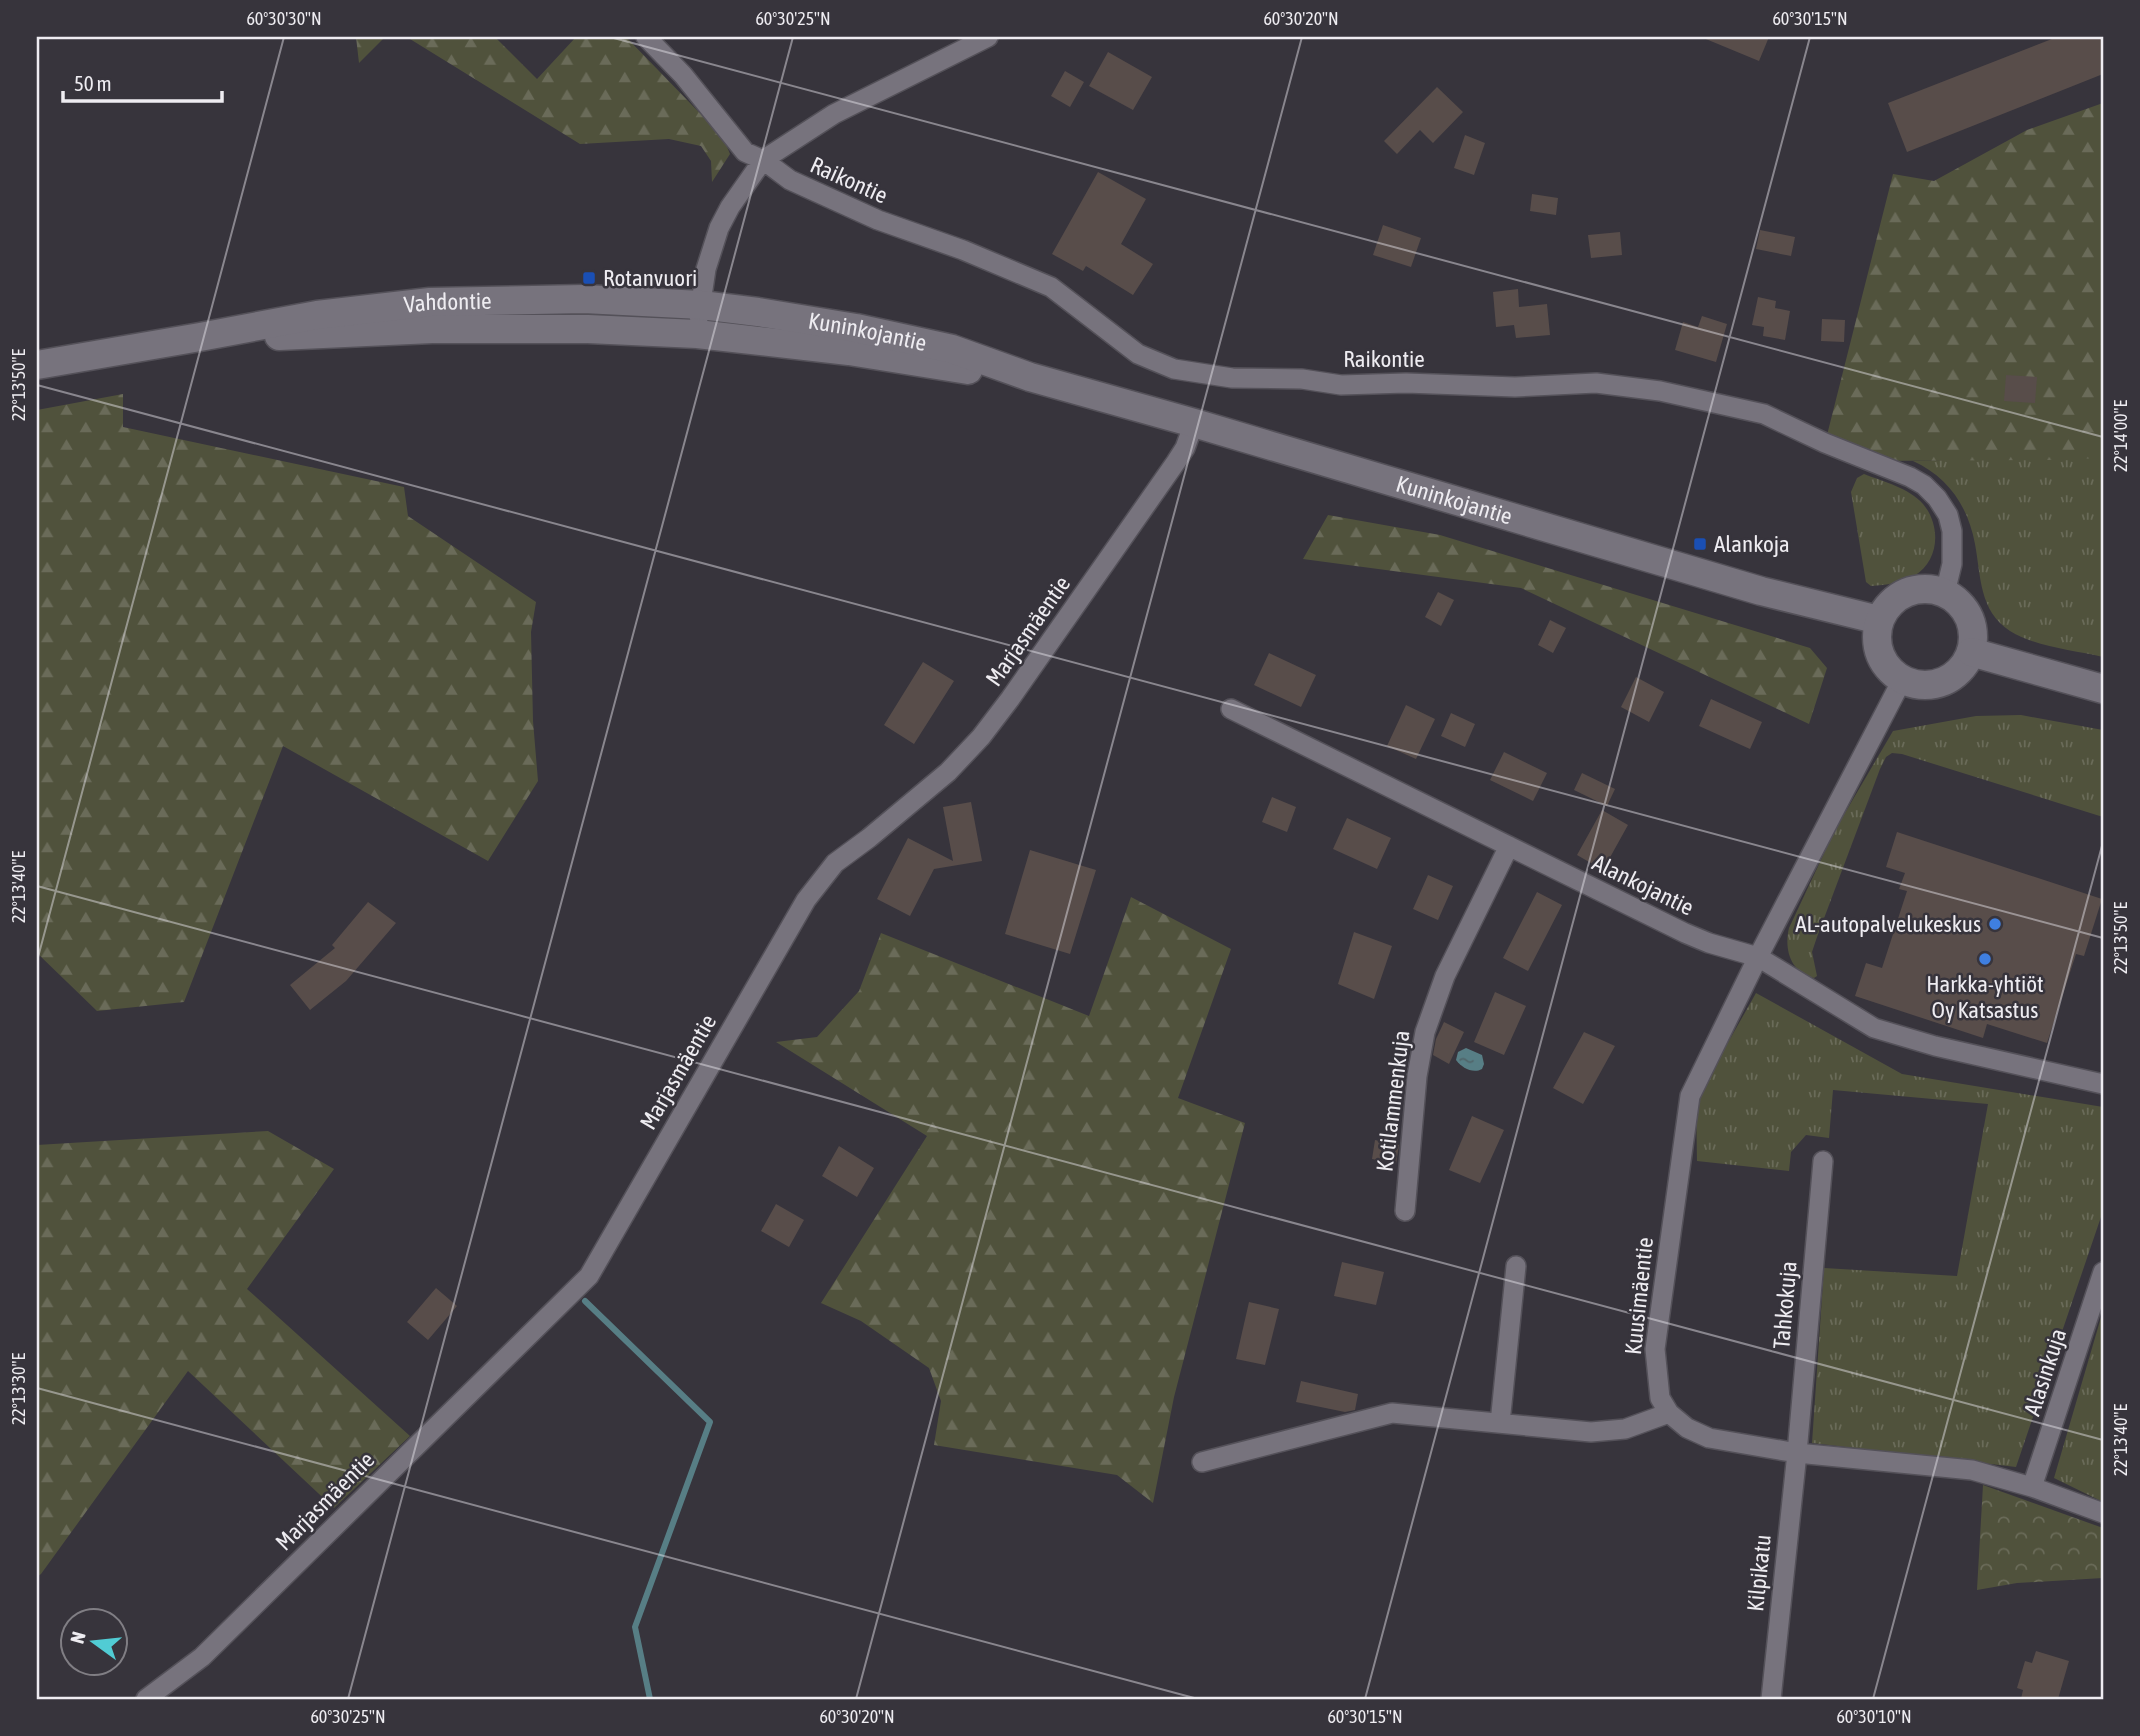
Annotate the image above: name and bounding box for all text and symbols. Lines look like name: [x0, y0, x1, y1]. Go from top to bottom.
text: 60°30'30"N: [246, 8, 322, 29]
text: 60°30'25"N: [755, 8, 831, 29]
text: 60°30'20"N: [1263, 8, 1339, 29]
text: 60°30'15"N: [1772, 8, 1848, 29]
scale bar: [63, 60, 222, 104]
text: 50 m: [74, 71, 112, 95]
street label: Raikontie: [806, 152, 892, 208]
place label: Rotanvuori: [603, 265, 697, 291]
marker: Rotanvuori: [581, 270, 597, 286]
street label: Vahdontie: [403, 288, 492, 318]
street label: Kuninkojantie: [807, 307, 929, 356]
street label: Raikontie: [1343, 346, 1425, 372]
text: 22°13'50"E: [8, 349, 29, 421]
text: 22°14'00"E: [2110, 400, 2131, 472]
street label: Kuninkojantie: [1393, 471, 1515, 530]
place label: Alankoja: [1714, 531, 1790, 557]
marker: Alankoja: [1692, 536, 1708, 552]
street label: Marjasmäentie: [981, 571, 1075, 691]
street label: Alankojantie: [1588, 849, 1698, 921]
text: 22°13'40"E: [8, 851, 29, 923]
text: 22°13'50"E: [2110, 902, 2131, 974]
place label: AL-autopalvelukeskus: [1795, 911, 1981, 937]
marker: AL-autopalvelukeskus: [1987, 916, 2003, 932]
marker: Harkka-yhtiöt Oy Katsastus: [1977, 951, 1993, 967]
place label: Harkka-yhtiöt Oy Katsastus: [1926, 971, 2044, 1023]
street label: Marjasmäentie: [635, 1010, 721, 1134]
street label: Kotilammenkuja: [1371, 1029, 1415, 1173]
street label: Kuusimäentie: [1620, 1236, 1658, 1356]
street label: Tahkokuja: [1768, 1260, 1802, 1350]
street label: Alasinkuja: [2019, 1325, 2071, 1419]
text: 22°13'30"E: [8, 1353, 29, 1425]
text: 22°13'40"E: [2110, 1404, 2131, 1476]
street label: Marjasmäentie: [270, 1446, 380, 1556]
street label: Kilpikatu: [1742, 1533, 1776, 1613]
north arrow: [60, 1606, 130, 1676]
text: N: [66, 1629, 90, 1646]
text: 60°30'25"N: [310, 1706, 386, 1727]
text: 60°30'20"N: [819, 1706, 895, 1727]
text: 60°30'15"N: [1327, 1706, 1403, 1727]
text: 60°30'10"N: [1836, 1706, 1912, 1727]

